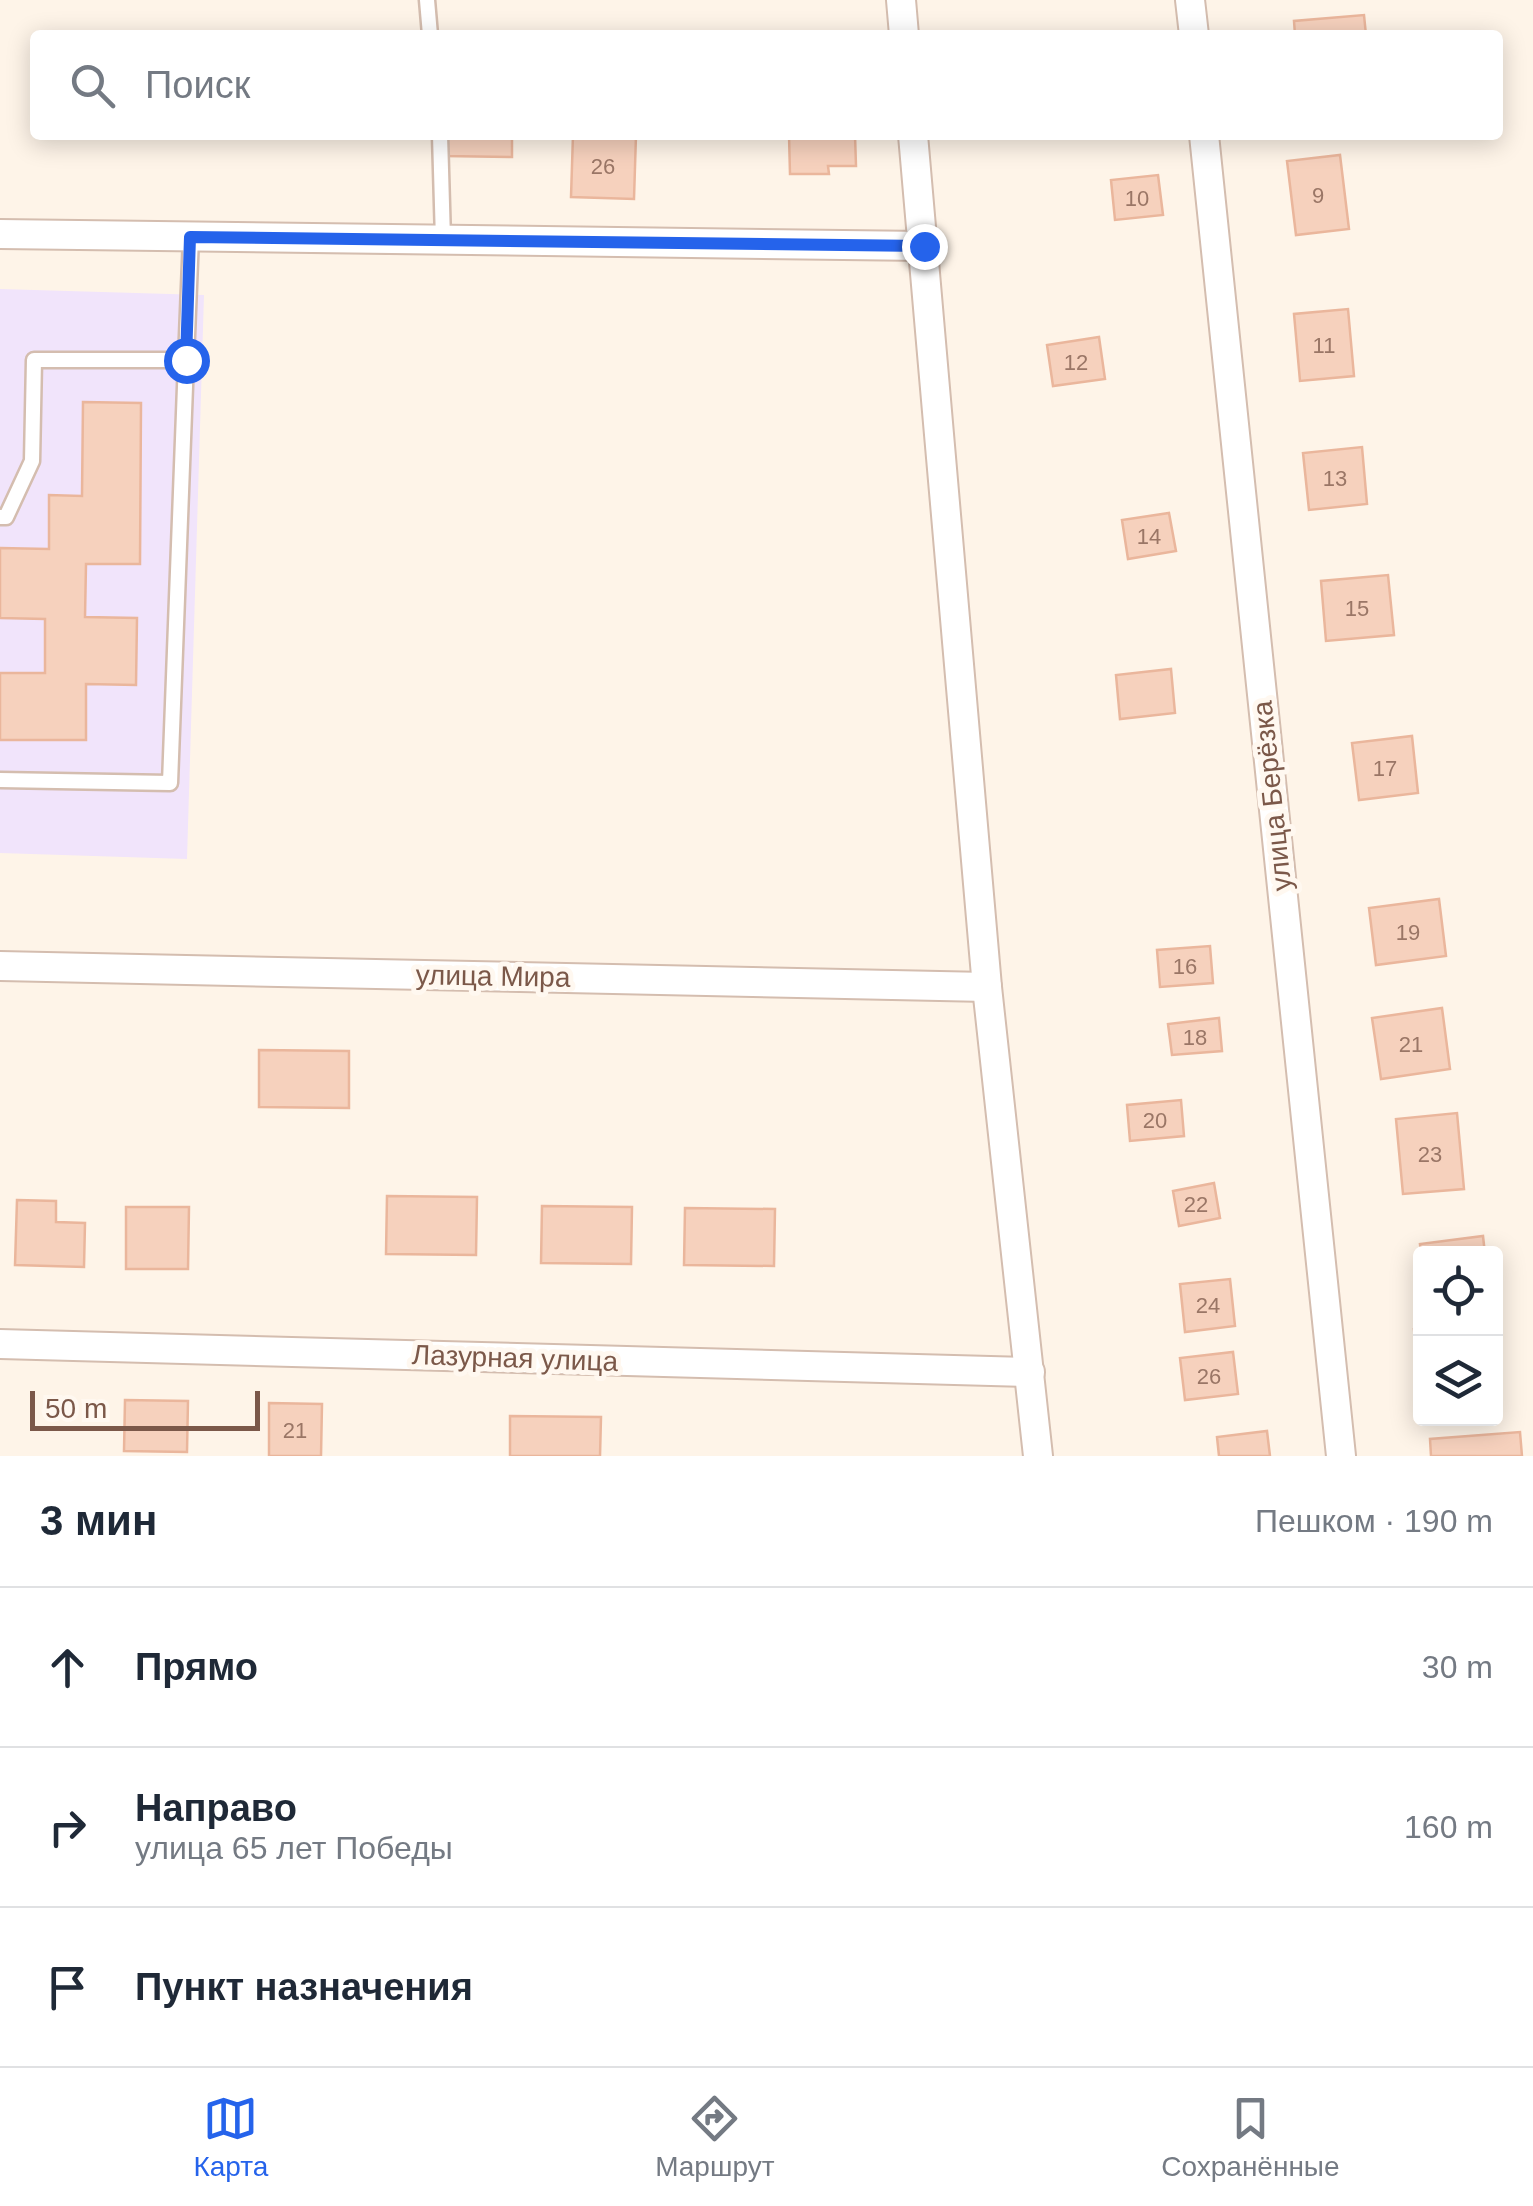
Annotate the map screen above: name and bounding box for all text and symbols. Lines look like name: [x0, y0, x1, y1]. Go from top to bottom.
search box: [30, 30, 1503, 140]
icon: search: [65, 58, 120, 113]
text: Поиск: [145, 64, 250, 106]
house number: 26: [591, 154, 615, 179]
house number: 9: [1312, 183, 1324, 208]
house number: 10: [1125, 186, 1149, 211]
route end: [902, 224, 948, 270]
house number: 11: [1313, 333, 1335, 358]
route start: [164, 338, 210, 384]
house number: 12: [1064, 350, 1088, 375]
house number: 13: [1323, 466, 1347, 491]
house number: 14: [1137, 524, 1161, 549]
house number: 15: [1345, 596, 1369, 621]
street label: улица Берёзка: [1247, 699, 1297, 893]
house number: 17: [1373, 756, 1397, 781]
house number: 19: [1396, 920, 1420, 945]
house number: 16: [1173, 954, 1197, 979]
street label: улица Мира: [415, 959, 571, 993]
house number: 18: [1183, 1025, 1207, 1050]
house number: 21: [1399, 1032, 1423, 1057]
house number: 20: [1143, 1108, 1167, 1133]
house number: 23: [1418, 1142, 1442, 1167]
house number: 22: [1184, 1192, 1208, 1217]
map controls: [1413, 1246, 1503, 1426]
button: locate: [1413, 1246, 1503, 1336]
house number: 24: [1196, 1293, 1220, 1318]
button: layers: [1413, 1336, 1503, 1426]
street label: Лазурная улица: [411, 1339, 619, 1377]
house number: 26: [1197, 1364, 1221, 1389]
scale bar: [30, 1386, 260, 1430]
text: 50 m: [45, 1393, 107, 1424]
house number: 21: [283, 1418, 307, 1443]
text: 3 мин: [40, 1497, 157, 1544]
text: Пешком · 190 m: [1255, 1503, 1493, 1539]
icon: ahead: [40, 1640, 95, 1695]
text: Прямо: [135, 1646, 258, 1688]
text: 30 m: [1422, 1649, 1493, 1685]
text: Направо: [135, 1787, 297, 1829]
icon: right: [40, 1800, 95, 1855]
text: 160 m: [1404, 1809, 1493, 1845]
text: улица 65 лет Победы: [135, 1830, 453, 1866]
icon: arrive: [40, 1960, 95, 2015]
text: Пункт назначения: [135, 1966, 473, 2008]
tab: Карта: [193, 2091, 268, 2183]
tab: Маршрут: [655, 2091, 774, 2183]
tab: Сохранённые: [1161, 2091, 1340, 2183]

